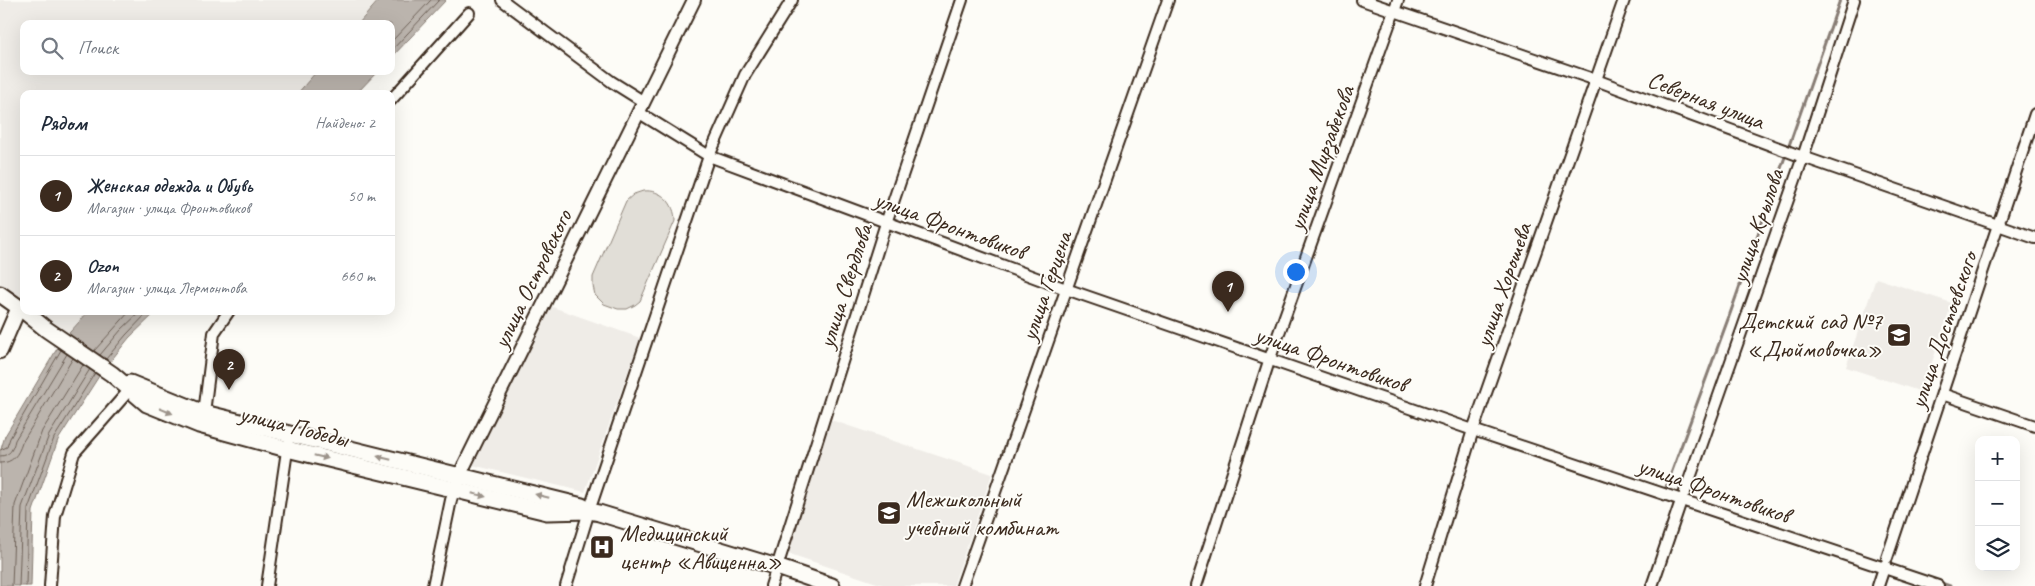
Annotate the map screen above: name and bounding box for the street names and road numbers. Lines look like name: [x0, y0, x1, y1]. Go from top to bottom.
street label: Северная улица: [1643, 64, 1770, 137]
street label: улица Мирзабекова: [1280, 80, 1362, 237]
street label: улица Крылова: [1723, 164, 1791, 289]
street label: улица Фронтовиков: [869, 183, 1033, 268]
street label: улица Островского: [485, 203, 579, 355]
street label: улица Хорошева: [1467, 217, 1539, 353]
street label: улица Свердлова: [810, 218, 880, 354]
street label: улица Герцена: [1013, 225, 1079, 347]
street label: улица Достоевского: [1902, 245, 1985, 414]
street label: улица Фронтовиков: [1249, 318, 1415, 400]
street label: улица Победы: [235, 398, 354, 455]
street label: улица Фронтовиков: [1632, 449, 1798, 531]

